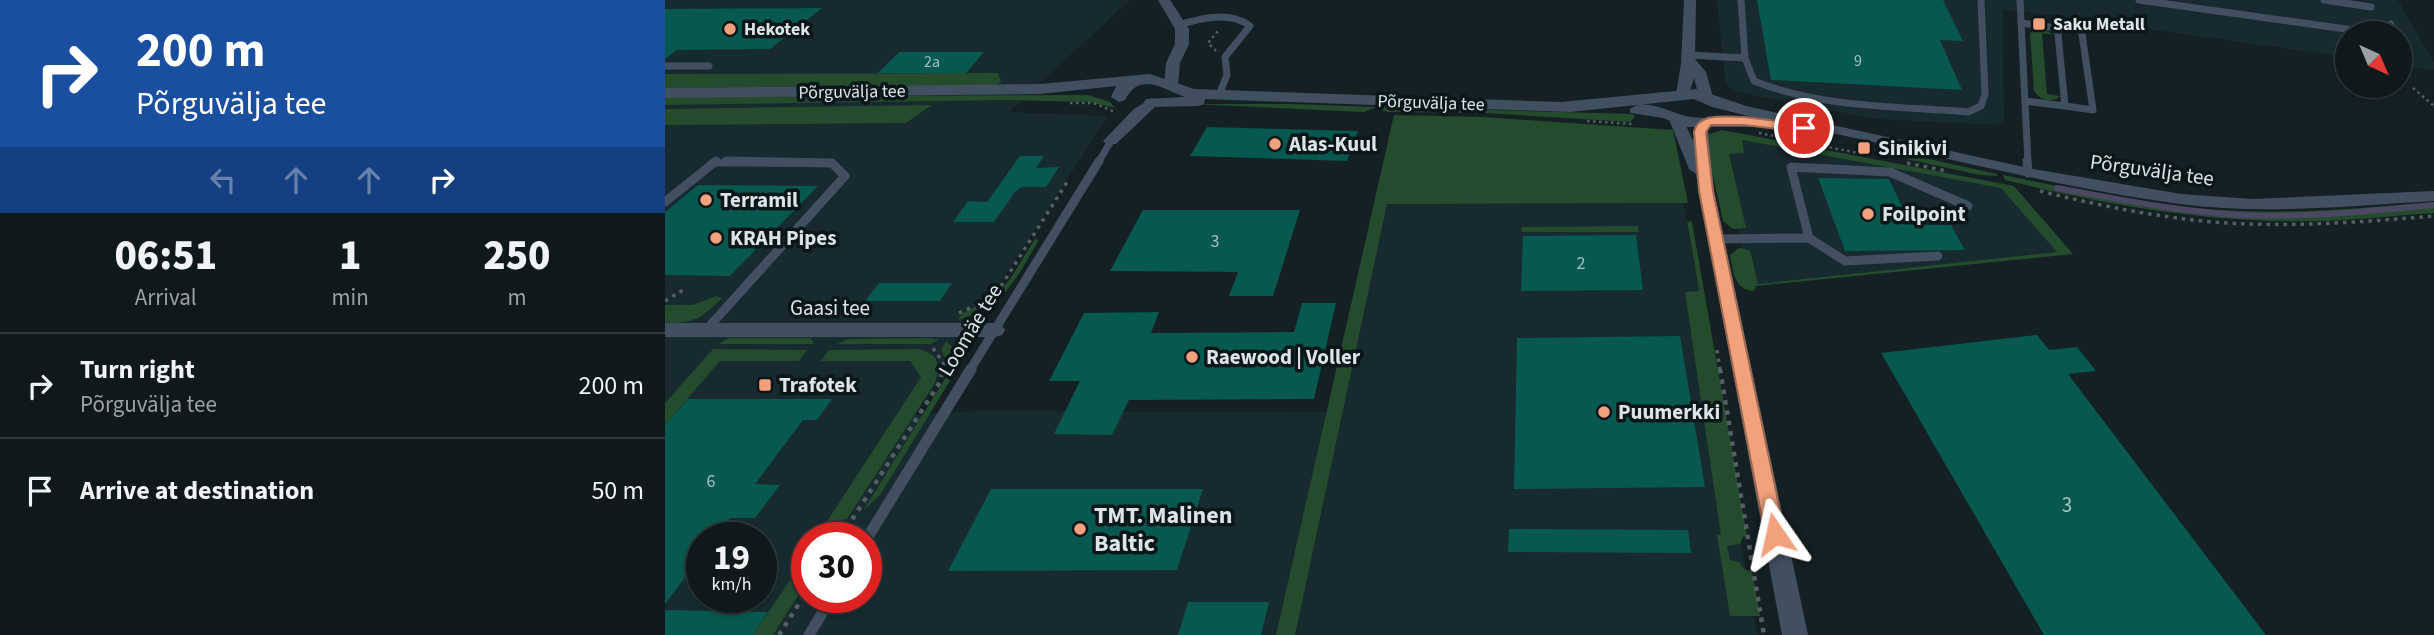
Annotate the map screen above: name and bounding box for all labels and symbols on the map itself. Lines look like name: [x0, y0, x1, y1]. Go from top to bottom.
place label: Saku Metall: [2053, 12, 2145, 37]
marker: Saku Metall: [2031, 16, 2047, 32]
place label: Hekotek: [744, 17, 810, 42]
marker: Hekotek: [722, 21, 738, 37]
north arrow: [2335, 21, 2411, 98]
house number: 9: [1854, 50, 1862, 72]
house number: 2a: [924, 51, 940, 73]
street label: Põrguvälja tee: [798, 79, 906, 105]
street label: Põrguvälja tee: [1377, 89, 1485, 117]
pin: [1774, 98, 1834, 158]
place label: Alas-Kuul: [1288, 129, 1377, 159]
place label: Sinikivi: [1878, 133, 1947, 163]
marker: Alas-Kuul: [1267, 136, 1283, 152]
marker: Sinikivi: [1856, 140, 1872, 156]
street label: Põrguvälja tee: [2088, 146, 2216, 194]
place label: Terramil: [720, 185, 798, 215]
marker: Terramil: [698, 192, 714, 208]
place label: Foilpoint: [1882, 199, 1966, 229]
marker: Foilpoint: [1860, 206, 1876, 222]
place label: KRAH Pipes: [730, 223, 837, 253]
house number: 3: [1211, 229, 1220, 254]
marker: KRAH Pipes: [708, 230, 724, 246]
house number: 2: [1577, 251, 1586, 276]
street label: Loomäe tee: [931, 278, 1009, 382]
street label: Gaasi tee: [790, 293, 870, 323]
place label: Raewood | Voller: [1206, 342, 1361, 372]
marker: Raewood | Voller: [1184, 349, 1200, 365]
place label: Trafotek: [779, 370, 857, 400]
marker: Trafotek: [757, 377, 773, 393]
place label: Puumerkki: [1618, 397, 1720, 427]
marker: Puumerkki: [1596, 404, 1612, 420]
house number: 6: [707, 469, 716, 494]
house number: 3: [2062, 490, 2072, 520]
position arrow: [1738, 497, 1812, 571]
place label: TMT. Malinen Baltic: [1094, 498, 1233, 561]
marker: TMT. Malinen Baltic: [1072, 521, 1088, 537]
speed limit sign: 30: [791, 522, 882, 613]

